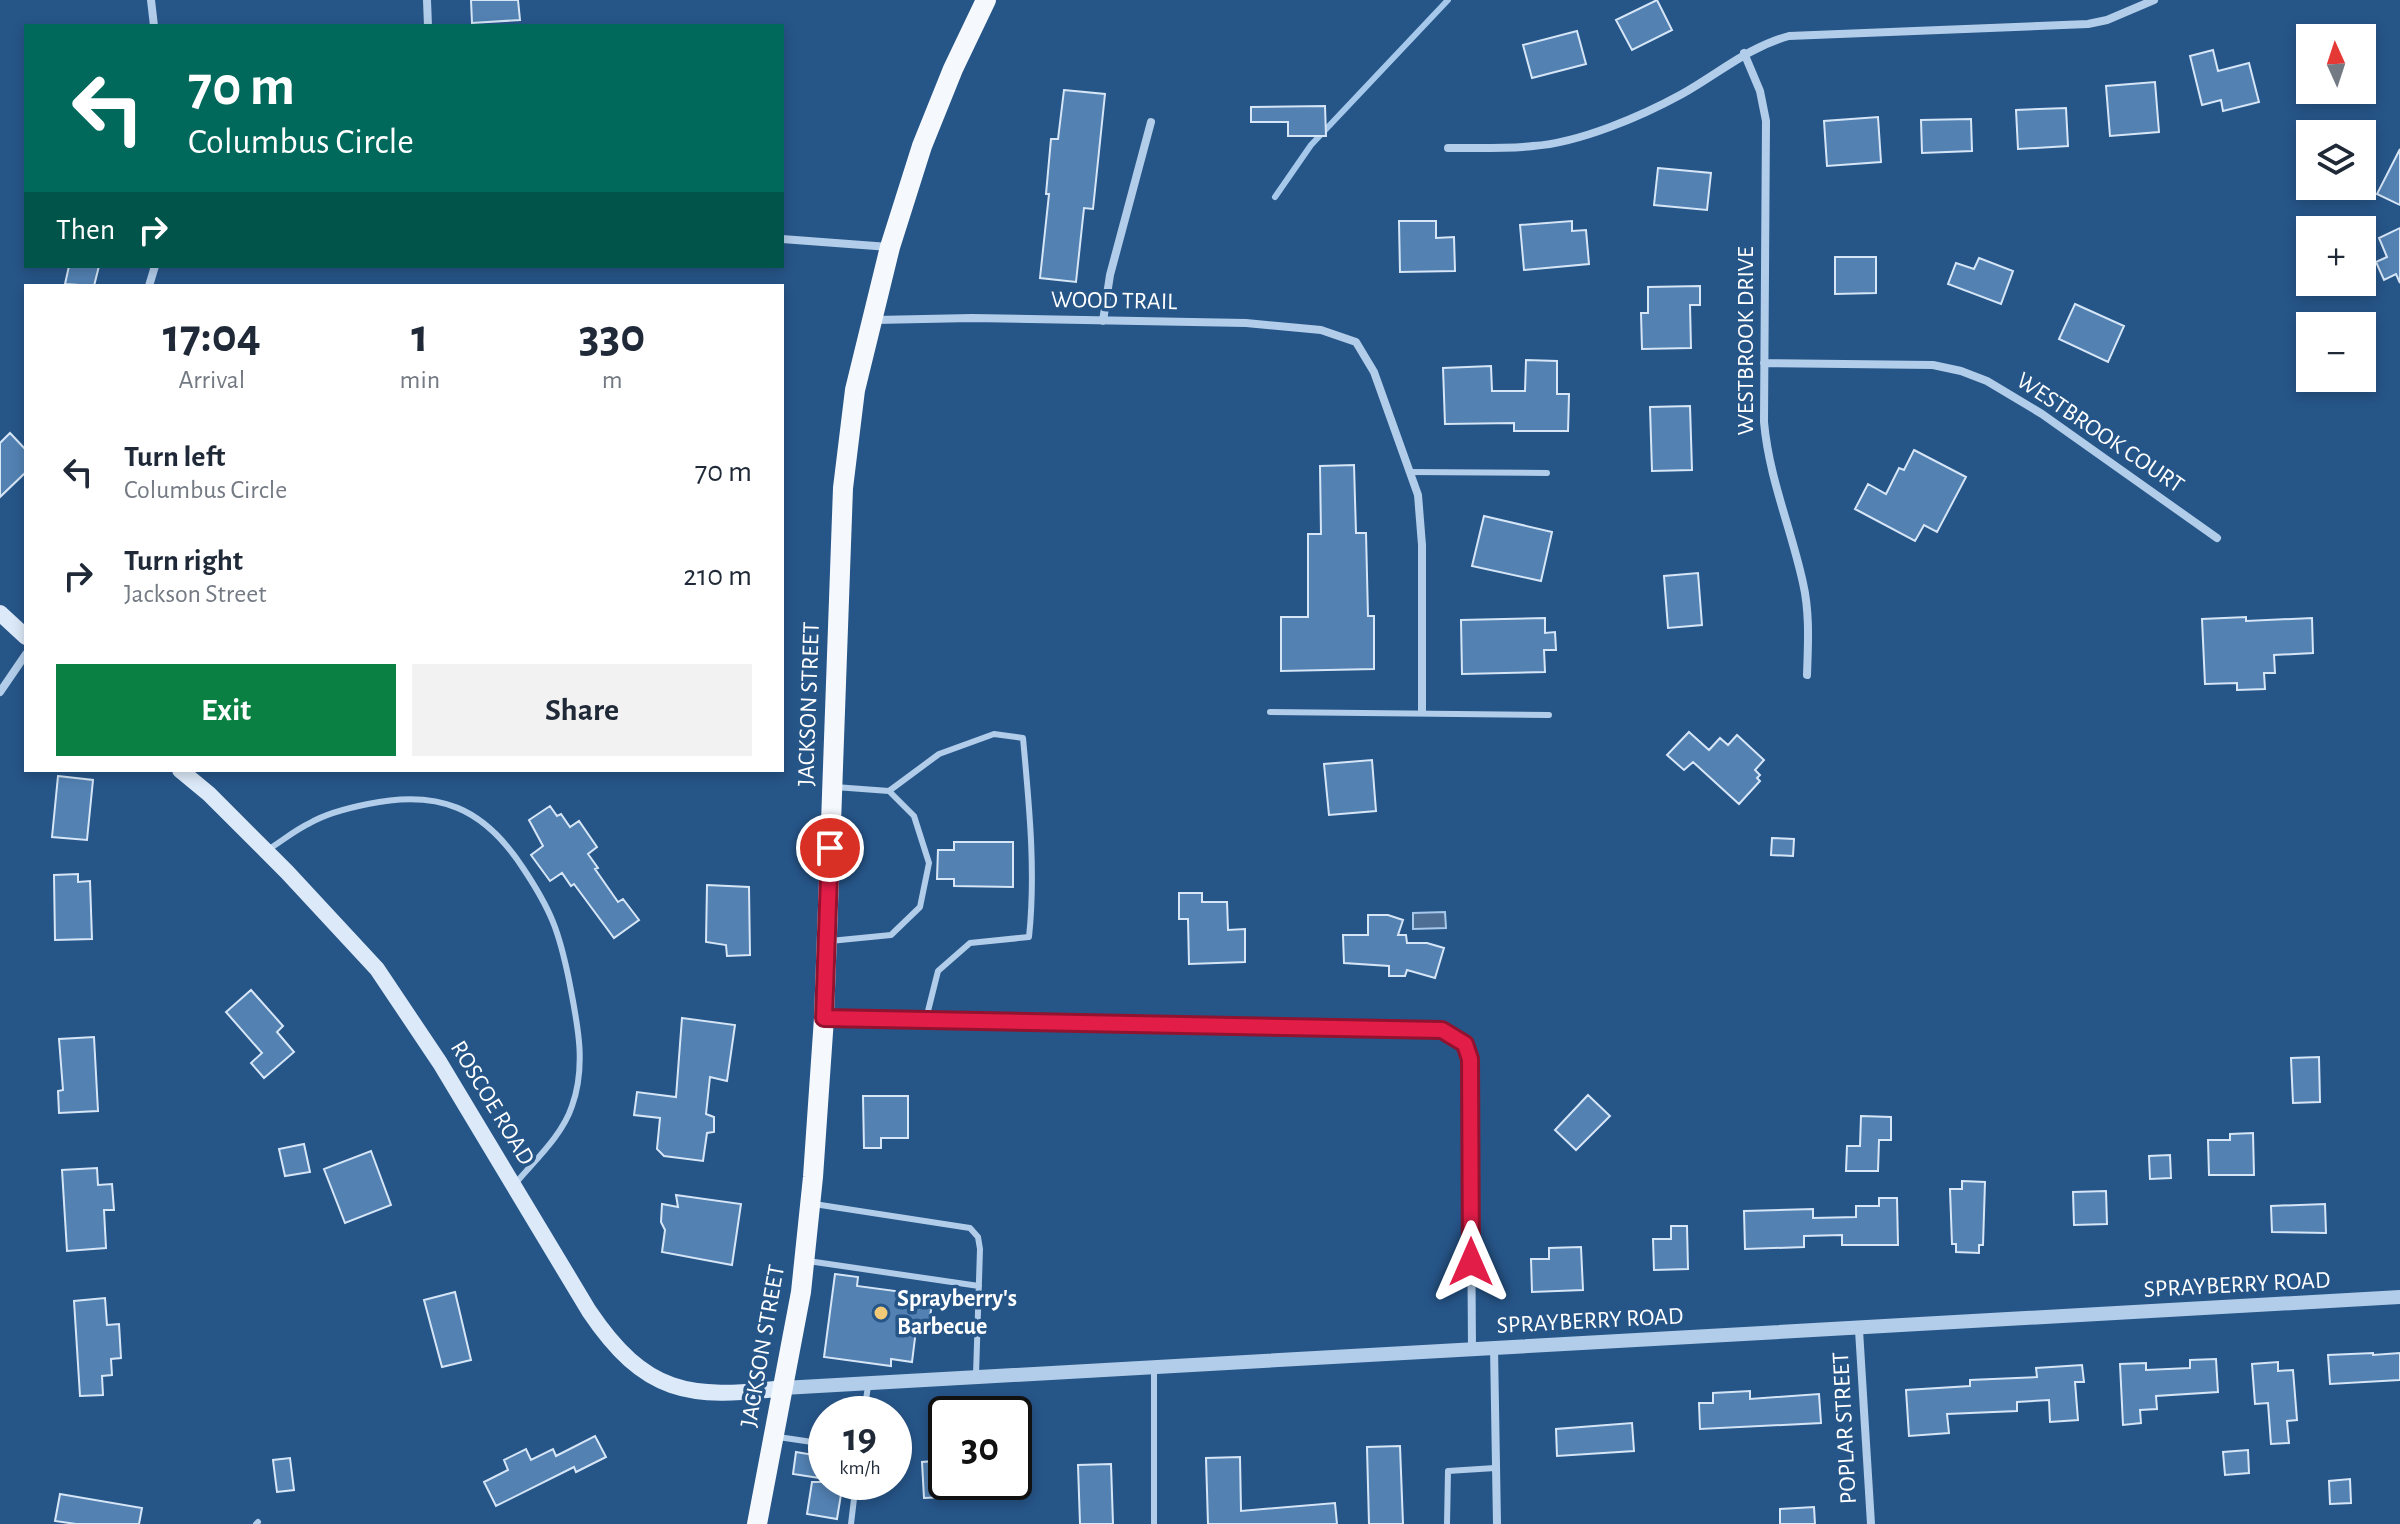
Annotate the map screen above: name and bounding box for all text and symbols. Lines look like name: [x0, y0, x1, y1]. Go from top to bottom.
north arrow: [2296, 24, 2376, 104]
map controls: [2296, 24, 2376, 392]
icon: left: [56, 56, 160, 160]
text: 70 m: [188, 59, 295, 115]
button: layers: [2296, 120, 2376, 200]
text: Columbus Circle: [188, 124, 414, 160]
icon: right: [131, 208, 175, 252]
text: Then: [56, 215, 115, 245]
button: +: [2296, 216, 2376, 296]
street label: WESTBROOK DRIVE: [1734, 246, 1758, 436]
street label: WOOD TRAIL: [1051, 288, 1177, 314]
button: −: [2296, 312, 2376, 392]
text: 17:04: [163, 313, 261, 361]
text: 1: [411, 313, 429, 361]
text: 330: [579, 313, 645, 361]
text: Arrival: [178, 367, 245, 393]
text: min: [400, 367, 440, 393]
text: m: [602, 367, 622, 393]
street label: WESTBROOK COURT: [2012, 368, 2188, 498]
text: Turn left: [124, 442, 225, 472]
icon: left: [56, 450, 100, 494]
text: 70 m: [695, 457, 752, 487]
text: Columbus Circle: [124, 477, 287, 503]
text: Turn right: [124, 546, 243, 576]
icon: right: [56, 554, 100, 598]
text: 210 m: [683, 561, 752, 591]
text: Jackson Street: [124, 581, 266, 607]
street label: JACKSON STREET: [794, 621, 824, 787]
button: Exit: [56, 664, 396, 756]
button: Share: [412, 664, 752, 756]
pin: [796, 814, 864, 882]
icon: arrive: [808, 826, 852, 870]
street label: ROSCOE ROAD: [446, 1037, 538, 1169]
position arrow: [1429, 1220, 1513, 1304]
street label: JACKSON STREET: [737, 1263, 789, 1429]
street label: SPRAYBERRY ROAD: [2143, 1268, 2331, 1302]
place label: Sprayberry's Barbecue: [897, 1287, 1017, 1339]
marker: Sprayberry's Barbecue: [872, 1304, 890, 1322]
street label: SPRAYBERRY ROAD: [1496, 1304, 1684, 1338]
street label: POPLAR STREET: [1829, 1351, 1861, 1505]
speed limit sign: 30: [928, 1396, 1032, 1500]
text: 19: [843, 1418, 877, 1458]
text: km/h: [839, 1458, 881, 1478]

